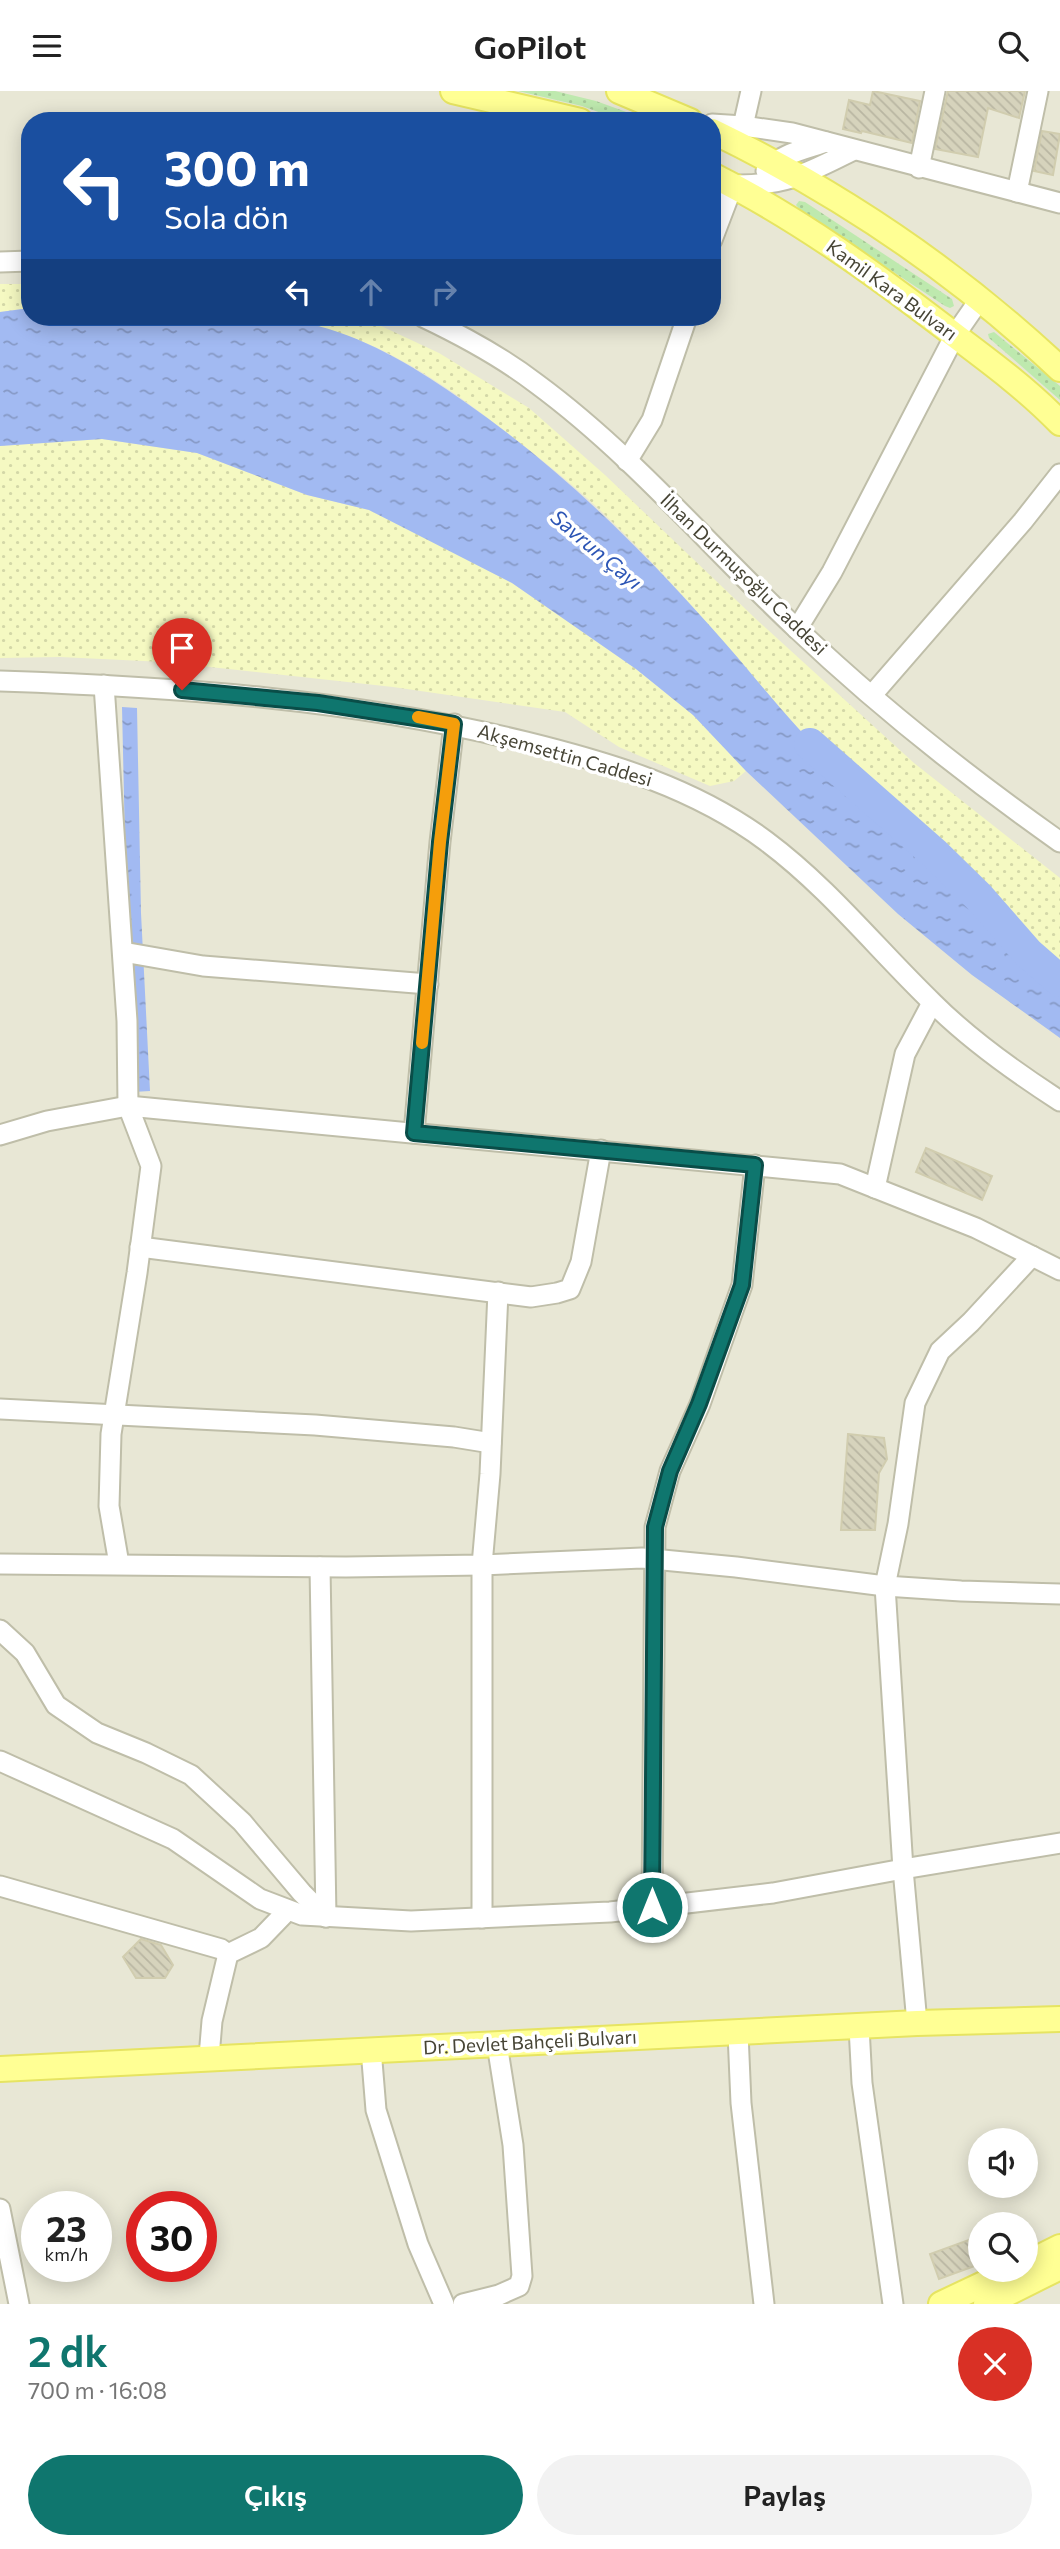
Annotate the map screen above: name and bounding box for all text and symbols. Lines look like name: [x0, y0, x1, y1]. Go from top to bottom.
text: GoPilot: [474, 26, 586, 66]
icon: menu: [28, 27, 66, 65]
icon: search: [994, 27, 1032, 65]
text: 300 m: [164, 136, 310, 196]
icon: left: [49, 140, 140, 231]
text: Sola dön: [164, 196, 289, 236]
street label: Kamil Kara Bulvarı: [822, 234, 962, 345]
icon: left: [279, 273, 317, 311]
icon: ahead: [352, 273, 390, 311]
icon: right: [425, 273, 463, 311]
street label: İlhan Durmuşoğlu Caddesi: [656, 488, 832, 659]
water label: Savrun Çayı: [546, 504, 648, 594]
pin: [152, 618, 212, 690]
icon: arrive: [163, 629, 201, 667]
street label: Akşemsettin Caddesi: [475, 719, 655, 790]
position arrow: [615, 1870, 689, 1944]
street label: Dr. Devlet Bahçeli Bulvarı: [423, 2024, 637, 2059]
map controls: [968, 2128, 1038, 2282]
button: sound: [968, 2128, 1038, 2198]
speed limit sign: 30: [126, 2191, 217, 2282]
text: 23: [46, 2206, 87, 2249]
button: search: [968, 2212, 1038, 2282]
text: km/h: [45, 2243, 88, 2265]
text: 2 dk: [28, 2324, 108, 2376]
button: close: [958, 2327, 1032, 2401]
text: 700 m · 16:08: [28, 2376, 167, 2404]
button: Çıkış: [28, 2455, 523, 2535]
button: Paylaş: [537, 2455, 1032, 2535]

